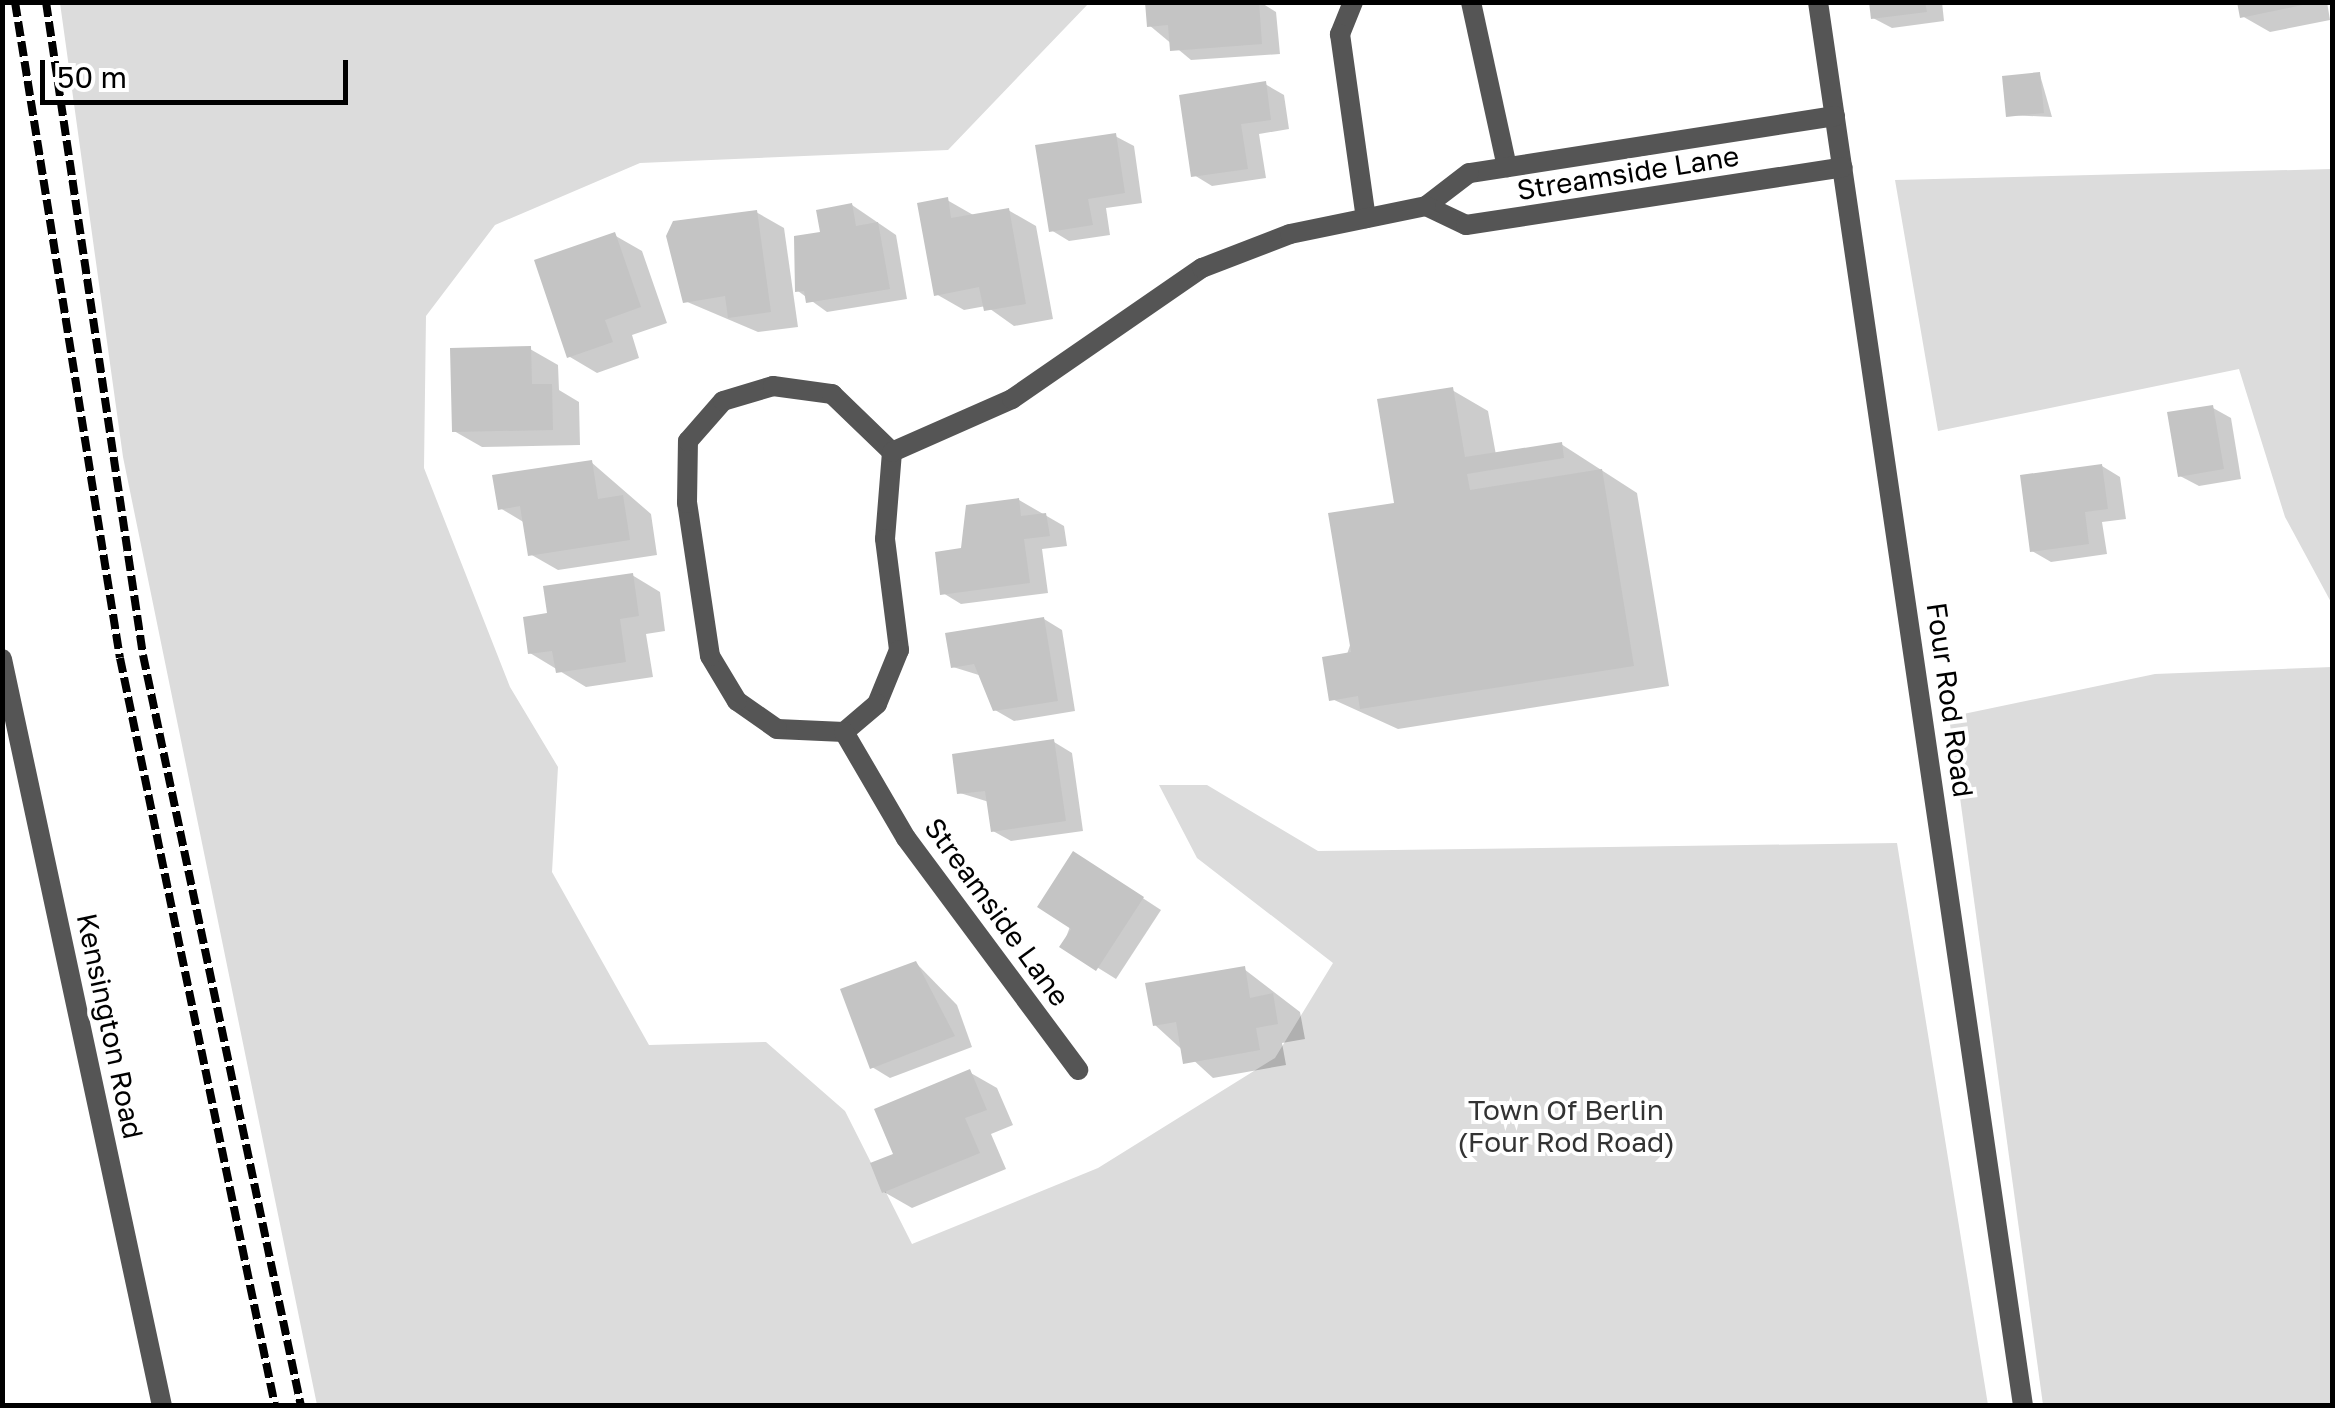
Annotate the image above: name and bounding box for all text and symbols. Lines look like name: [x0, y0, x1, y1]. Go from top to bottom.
scale bar: [45, 40, 352, 102]
text: 50 m: [57, 59, 127, 95]
street label: Streamside Lane: [1515, 139, 1741, 207]
street label: Four Rod Road: [1920, 600, 1980, 800]
street label: Streamside Lane: [917, 811, 1077, 1013]
street label: Kensington Road: [70, 910, 150, 1142]
park label: Town Of Berlin (Four Rod Road): [1457, 1093, 1675, 1159]

